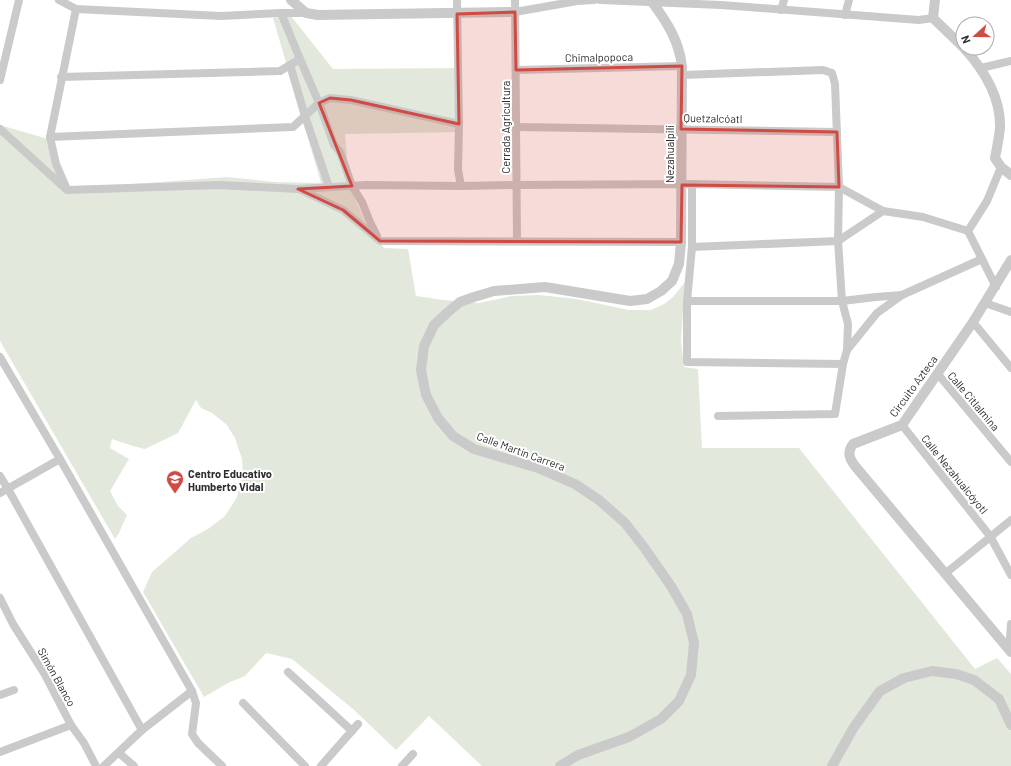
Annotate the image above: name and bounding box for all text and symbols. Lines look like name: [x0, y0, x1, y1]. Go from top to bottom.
north arrow: [955, 16, 995, 56]
text: N: [958, 34, 973, 46]
street label: Chimalpopoca: [565, 50, 633, 64]
street label: Cerrada Agricultura: [499, 81, 512, 173]
street label: Quetzalcóatl: [684, 111, 742, 125]
street label: Nezahualpili: [663, 125, 676, 183]
street label: Circuito Azteca: [886, 353, 940, 419]
street label: Calle Citlalmina: [946, 369, 1002, 433]
street label: Calle Martín Carrera: [475, 429, 567, 473]
street label: Calle Nezahualcóyotl: [919, 432, 991, 516]
place label: Centro Educativo Humberto Vidal: [188, 467, 272, 493]
school or university icon: Centro Educativo Humberto Vidal: [165, 469, 185, 494]
street label: Simón Blanco: [36, 645, 78, 709]

